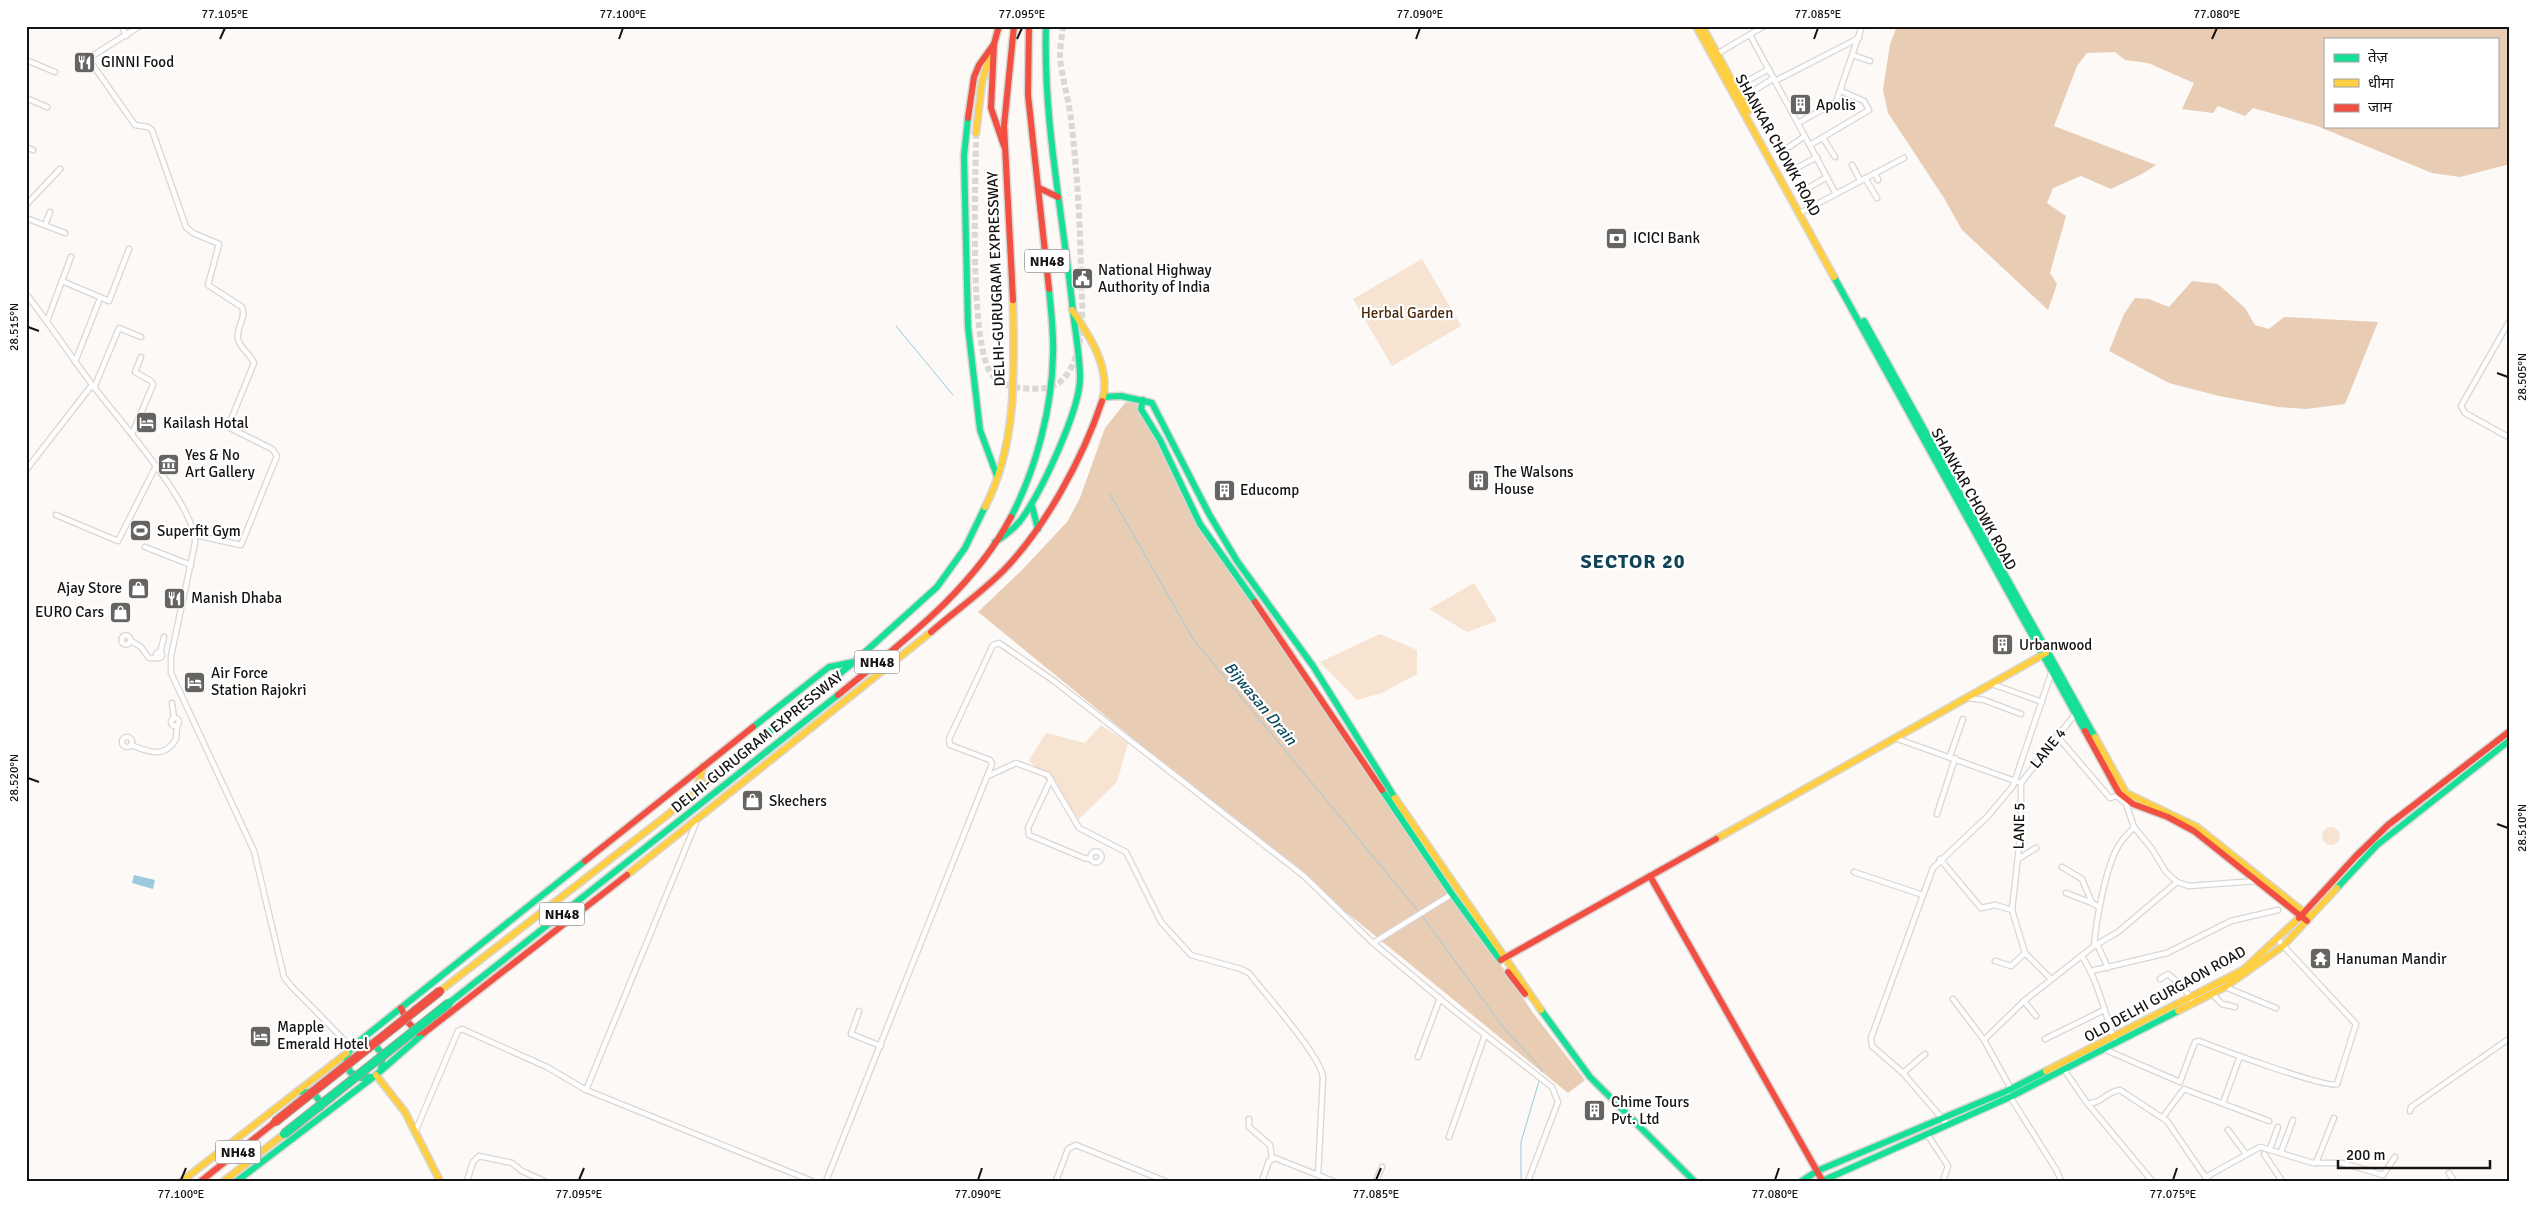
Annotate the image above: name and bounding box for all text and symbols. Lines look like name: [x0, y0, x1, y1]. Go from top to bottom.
text: 77.105°E: [202, 7, 249, 22]
text: 77.100°E: [600, 7, 647, 22]
text: 77.095°E: [999, 7, 1046, 22]
text: 77.090°E: [1397, 7, 1444, 22]
text: 77.085°E: [1795, 7, 1842, 22]
text: 77.080°E: [2194, 7, 2241, 22]
legend: [2324, 38, 2498, 128]
text: तेज़: [2368, 48, 2389, 66]
restaurant icon: GINNI Food: [73, 50, 97, 74]
place label: GINNI Food: [101, 53, 174, 71]
street label: SHANKAR CHOWK ROAD: [1731, 71, 1825, 219]
text: धीमा: [2368, 74, 2395, 92]
building icon: Apolis: [1788, 93, 1812, 117]
place label: Apolis: [1816, 96, 1856, 114]
text: जाम: [2368, 98, 2393, 116]
street label: DELHI-GURUGRAM EXPRESSWAY: [983, 171, 1009, 387]
bank icon: ICICI Bank: [1605, 226, 1629, 250]
place label: ICICI Bank: [1633, 229, 1700, 247]
road number: NH48: [1024, 250, 1070, 272]
place label: National Highway Authority of India: [1098, 261, 1212, 296]
public building icon: National Highway Authority of India: [1070, 267, 1094, 291]
text: 28.515°N: [7, 303, 22, 351]
park label: Herbal Garden: [1361, 304, 1453, 322]
text: 28.505°N: [2515, 353, 2530, 401]
hotel icon: Kailash Hotal: [135, 411, 159, 435]
place label: Kailash Hotal: [163, 414, 249, 432]
street label: SHANKAR CHOWK ROAD: [1927, 425, 2021, 573]
place label: Yes & No Art Gallery: [185, 446, 255, 481]
museum icon: Yes & No Art Gallery: [157, 452, 181, 476]
place label: The Walsons House: [1494, 463, 1574, 498]
building icon: The Walsons House: [1466, 469, 1490, 493]
building icon: Educomp: [1212, 478, 1236, 502]
place label: Educomp: [1240, 481, 1299, 499]
sports icon: Superfit Gym: [129, 519, 153, 543]
place label: Superfit Gym: [157, 522, 241, 540]
district label: SECTOR 20: [1580, 549, 1686, 574]
shop icon: Ajay Store: [126, 576, 150, 600]
place label: Ajay Store: [57, 579, 122, 597]
restaurant icon: Manish Dhaba: [163, 586, 187, 610]
place label: Manish Dhaba: [191, 589, 282, 607]
shop icon: EURO Cars: [108, 600, 132, 624]
place label: EURO Cars: [35, 603, 104, 621]
building icon: Urbanwood: [1991, 633, 2015, 657]
place label: Urbanwood: [2019, 636, 2092, 654]
road number: NH48: [854, 650, 900, 674]
water label: Bijwasan Drain: [1220, 658, 1302, 750]
place label: Air Force Station Rajokri: [211, 664, 307, 699]
street label: DELHI-GURUGRAM EXPRESSWAY: [668, 667, 847, 817]
hotel icon: Air Force Station Rajokri: [183, 670, 207, 694]
street label: LANE 4: [2026, 724, 2070, 772]
text: 28.520°N: [7, 754, 22, 802]
shop icon: Skechers: [741, 789, 765, 813]
place label: Skechers: [769, 792, 827, 810]
street label: LANE 5: [2010, 802, 2028, 850]
text: 28.510°N: [2515, 804, 2530, 852]
road number: NH48: [540, 902, 584, 926]
street label: OLD DELHI GURGAON ROAD: [2081, 942, 2249, 1046]
temple icon: Hanuman Mandir: [2308, 947, 2332, 971]
place label: Hanuman Mandir: [2336, 950, 2447, 968]
place label: Mapple Emerald Hotel: [277, 1018, 368, 1053]
hotel icon: Mapple Emerald Hotel: [249, 1024, 273, 1048]
place label: Chime Tours Pvt. Ltd: [1611, 1093, 1690, 1128]
building icon: Chime Tours Pvt. Ltd: [1583, 1099, 1607, 1123]
scale bar: [2338, 1137, 2491, 1169]
road number: NH48: [216, 1140, 260, 1164]
text: 200 m: [2346, 1146, 2386, 1164]
text: 77.100°E: [158, 1187, 205, 1202]
text: 77.095°E: [556, 1187, 603, 1202]
text: 77.090°E: [955, 1187, 1002, 1202]
text: 77.085°E: [1353, 1187, 1400, 1202]
text: 77.080°E: [1752, 1187, 1799, 1202]
text: 77.075°E: [2150, 1187, 2197, 1202]

